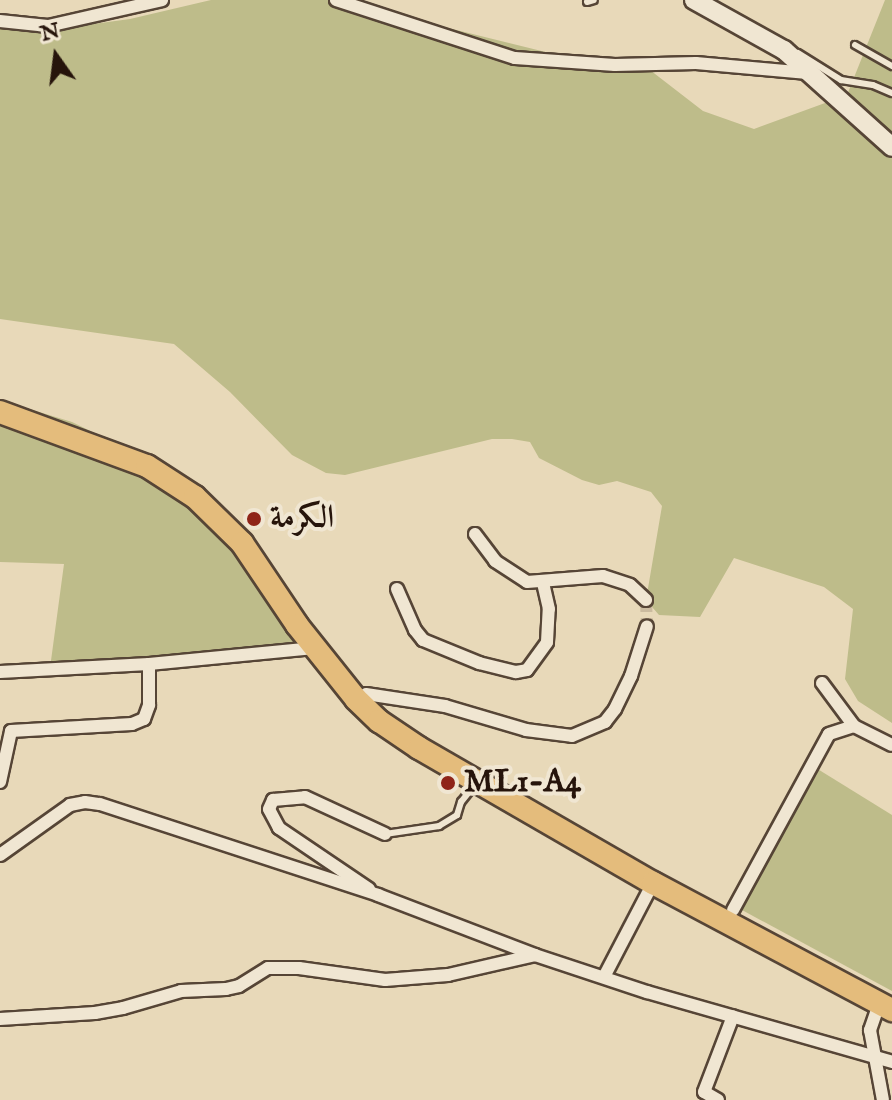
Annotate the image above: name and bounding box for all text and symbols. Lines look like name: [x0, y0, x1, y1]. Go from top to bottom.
north arrow: [16, 16, 96, 96]
text: N: [38, 17, 63, 49]
place label: الكرمة: [270, 500, 334, 538]
marker: الكرمة: [245, 510, 263, 528]
place label: ML1-A4: [464, 764, 581, 802]
marker: ML1-A4: [439, 774, 457, 792]

